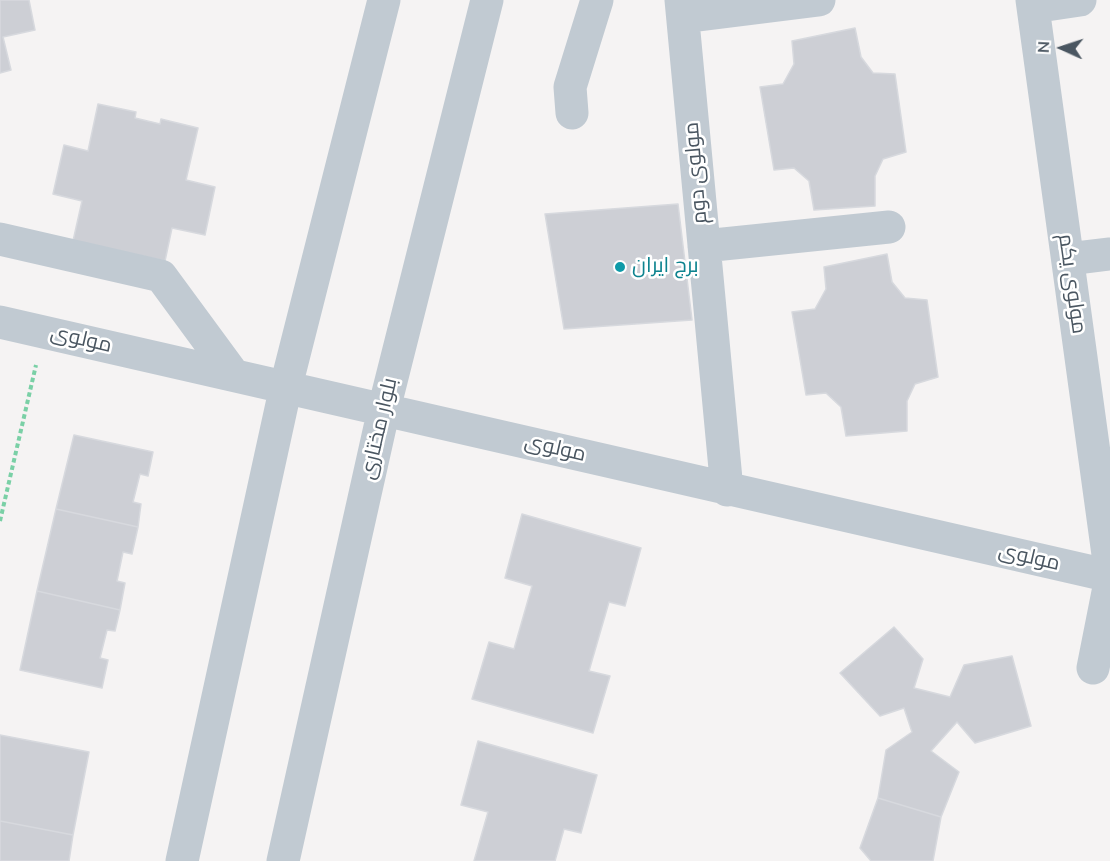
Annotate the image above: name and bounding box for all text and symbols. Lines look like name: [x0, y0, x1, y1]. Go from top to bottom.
north arrow: [1032, 18, 1092, 78]
text: N: [1033, 41, 1055, 54]
street label: مولوی دوم: [680, 121, 714, 225]
street label: مولوی یکم: [1051, 232, 1091, 336]
place label: برج ایران: [632, 254, 699, 280]
marker: برج ایران: [613, 260, 627, 274]
street label: مولوی: [48, 321, 114, 359]
street label: بلوار مختاری: [356, 376, 404, 482]
street label: مولوی: [522, 430, 588, 468]
street label: مولوی: [996, 539, 1062, 577]

